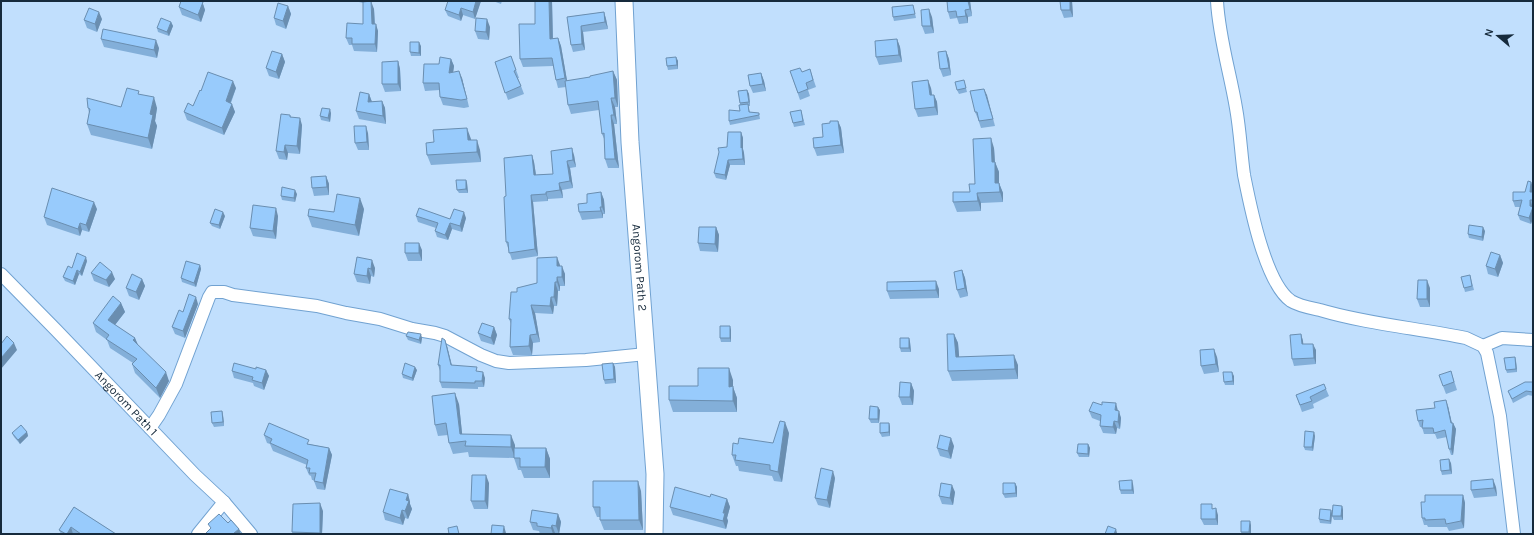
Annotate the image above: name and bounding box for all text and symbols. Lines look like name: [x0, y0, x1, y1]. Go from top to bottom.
north arrow: [1478, 16, 1518, 56]
text: N: [1482, 27, 1496, 39]
street label: Angorom Path 2: [629, 223, 650, 312]
street label: Angorom Path 1: [92, 368, 160, 439]

